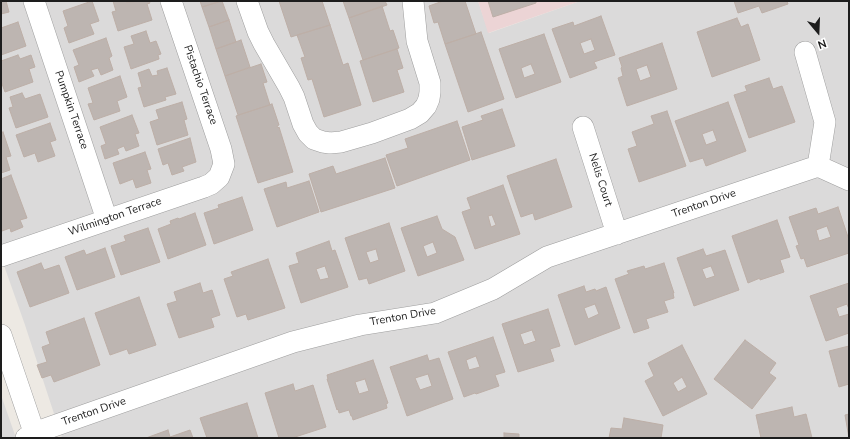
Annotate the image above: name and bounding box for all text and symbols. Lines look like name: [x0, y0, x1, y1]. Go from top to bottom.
north arrow: [798, 12, 838, 52]
text: N: [816, 35, 828, 52]
street label: Pistachio Terrace: [180, 43, 220, 127]
street label: Pumpkin Terrace: [51, 69, 91, 151]
street label: Nelis Court: [585, 152, 615, 208]
street label: Trenton Drive: [670, 187, 738, 221]
street label: Wilmington Terrace: [67, 195, 163, 239]
street label: Trenton Drive: [369, 305, 437, 329]
street label: Trenton Drive: [60, 395, 128, 429]

